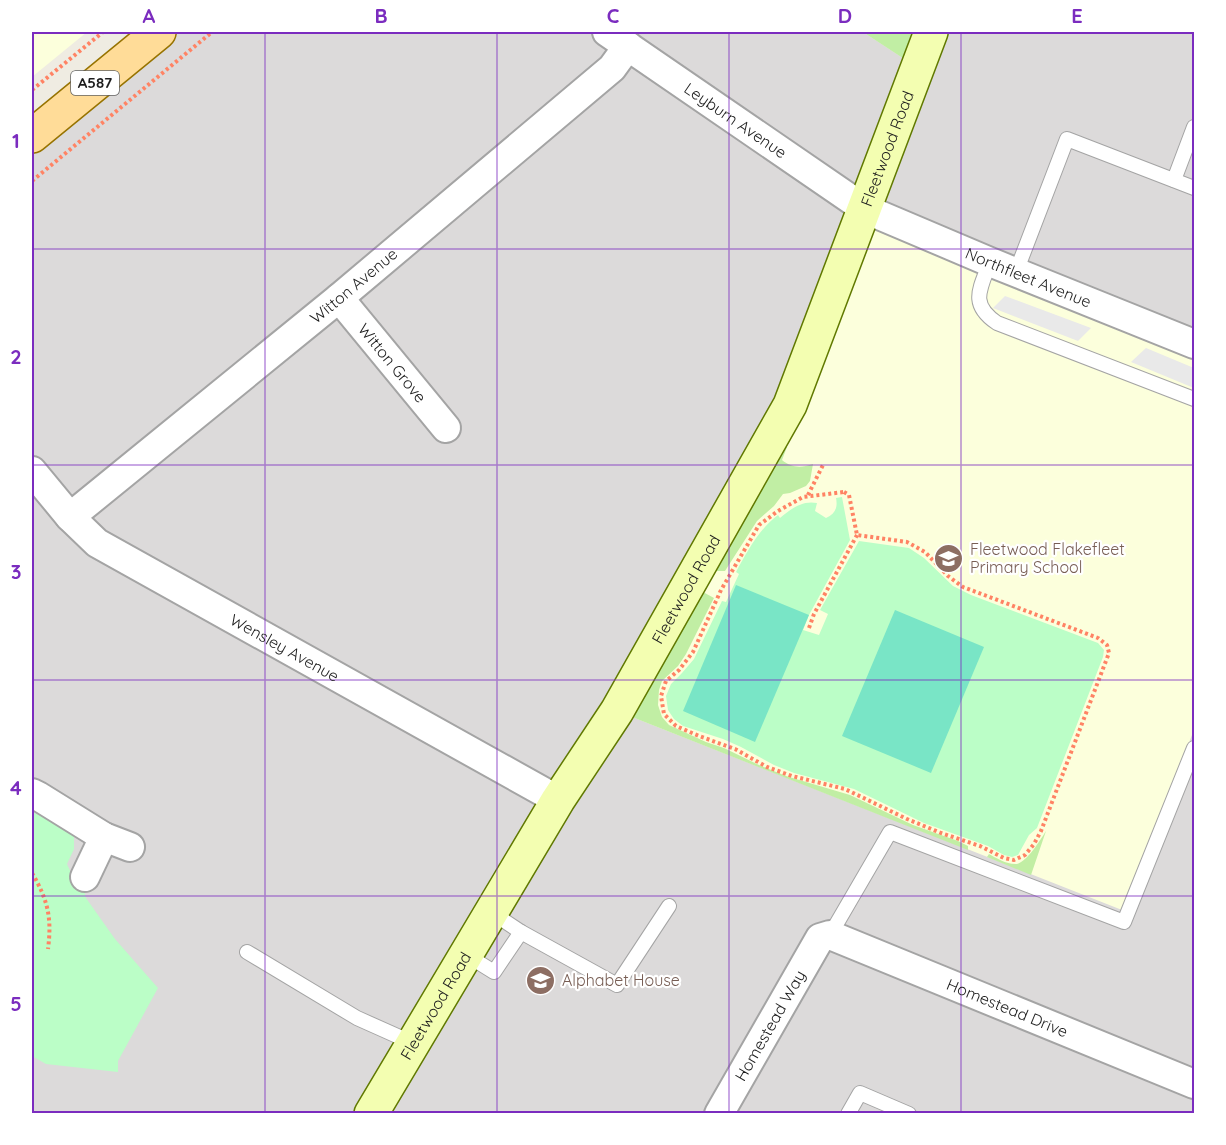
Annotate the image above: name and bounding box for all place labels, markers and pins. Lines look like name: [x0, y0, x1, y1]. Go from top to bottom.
place label: Fleetwood Flakefleet Primary School: [970, 539, 1125, 577]
school or university icon: Fleetwood Flakefleet Primary School: [933, 542, 965, 574]
school or university icon: Alphabet House: [525, 964, 557, 996]
place label: Alphabet House: [562, 970, 680, 990]

